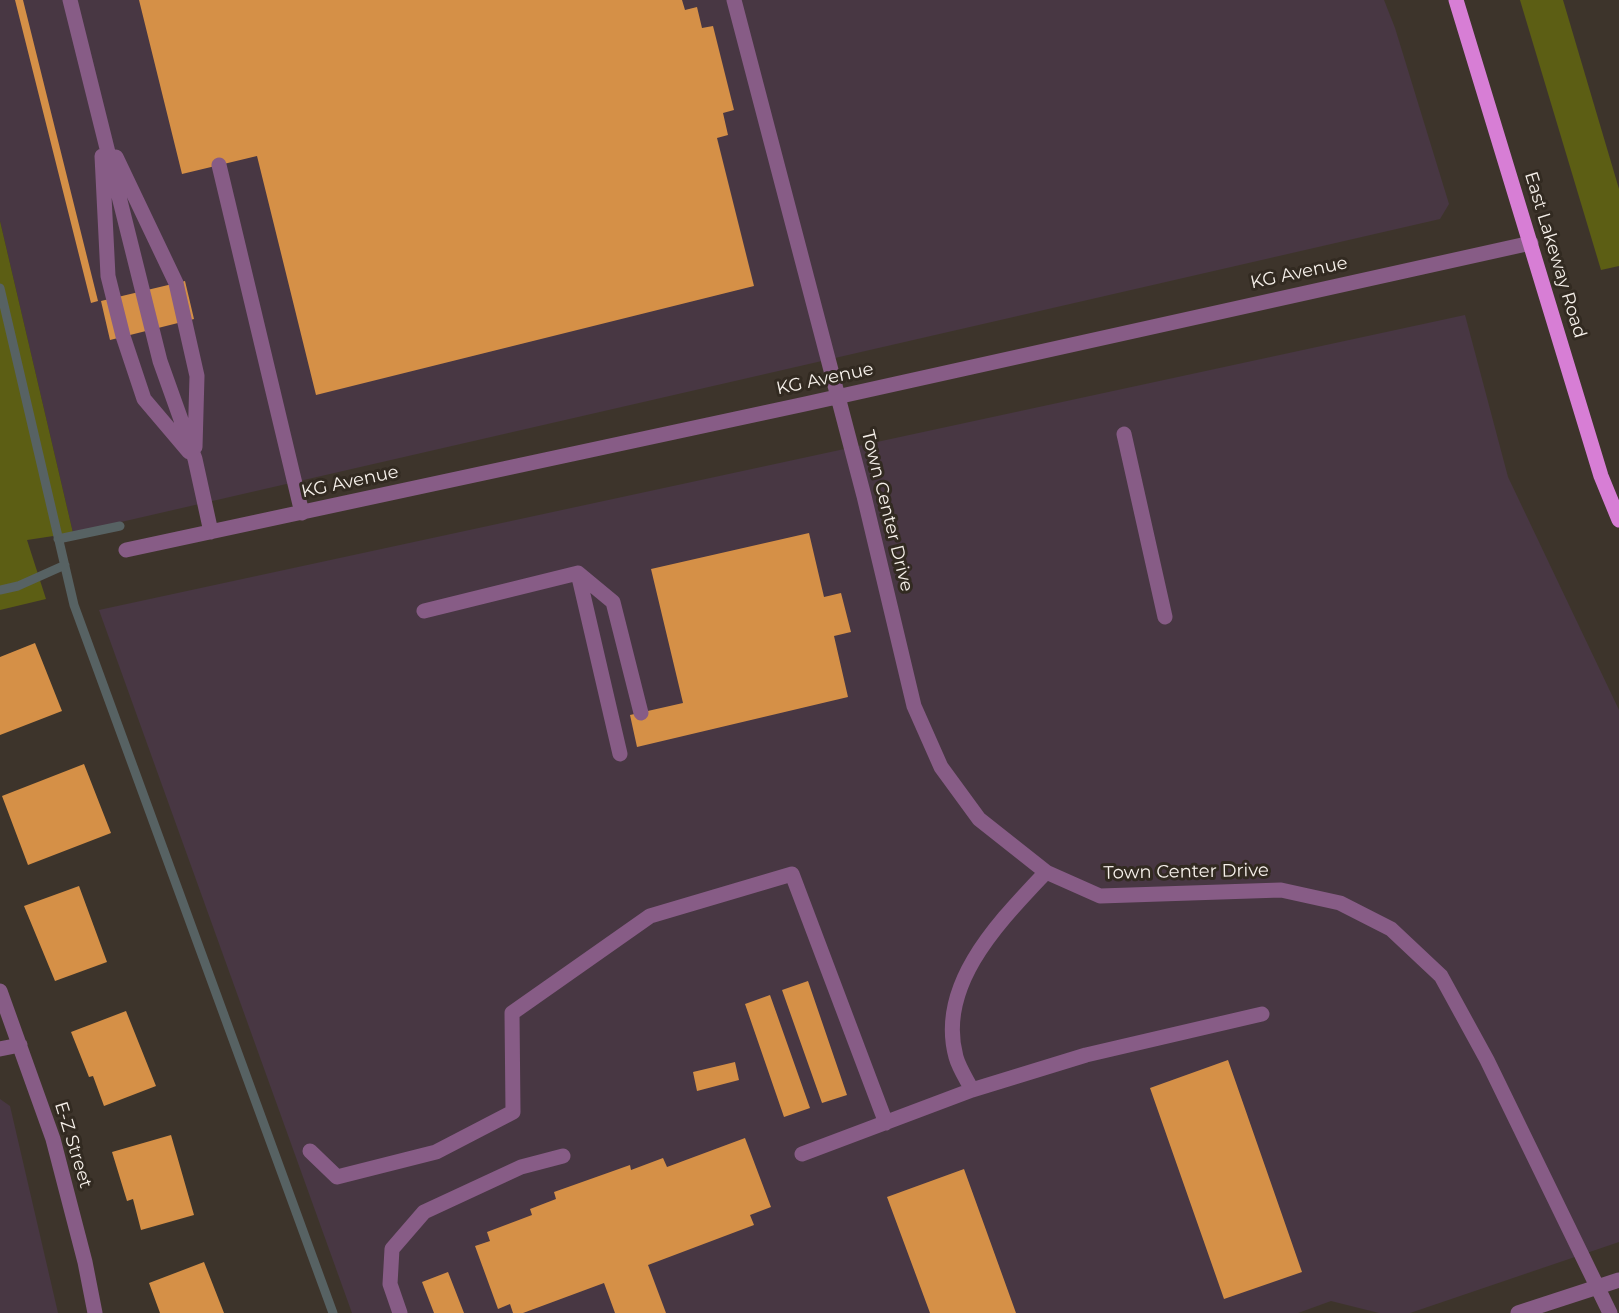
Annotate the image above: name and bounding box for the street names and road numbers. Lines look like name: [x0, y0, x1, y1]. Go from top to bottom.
street label: East Lakeway Road: [1519, 169, 1591, 341]
street label: KG Avenue: [1249, 252, 1349, 294]
street label: KG Avenue: [775, 358, 875, 400]
street label: Town Center Drive: [857, 428, 917, 594]
street label: KG Avenue: [300, 461, 400, 503]
street label: Town Center Drive: [1103, 860, 1269, 884]
street label: E-Z Street: [50, 1099, 96, 1191]

